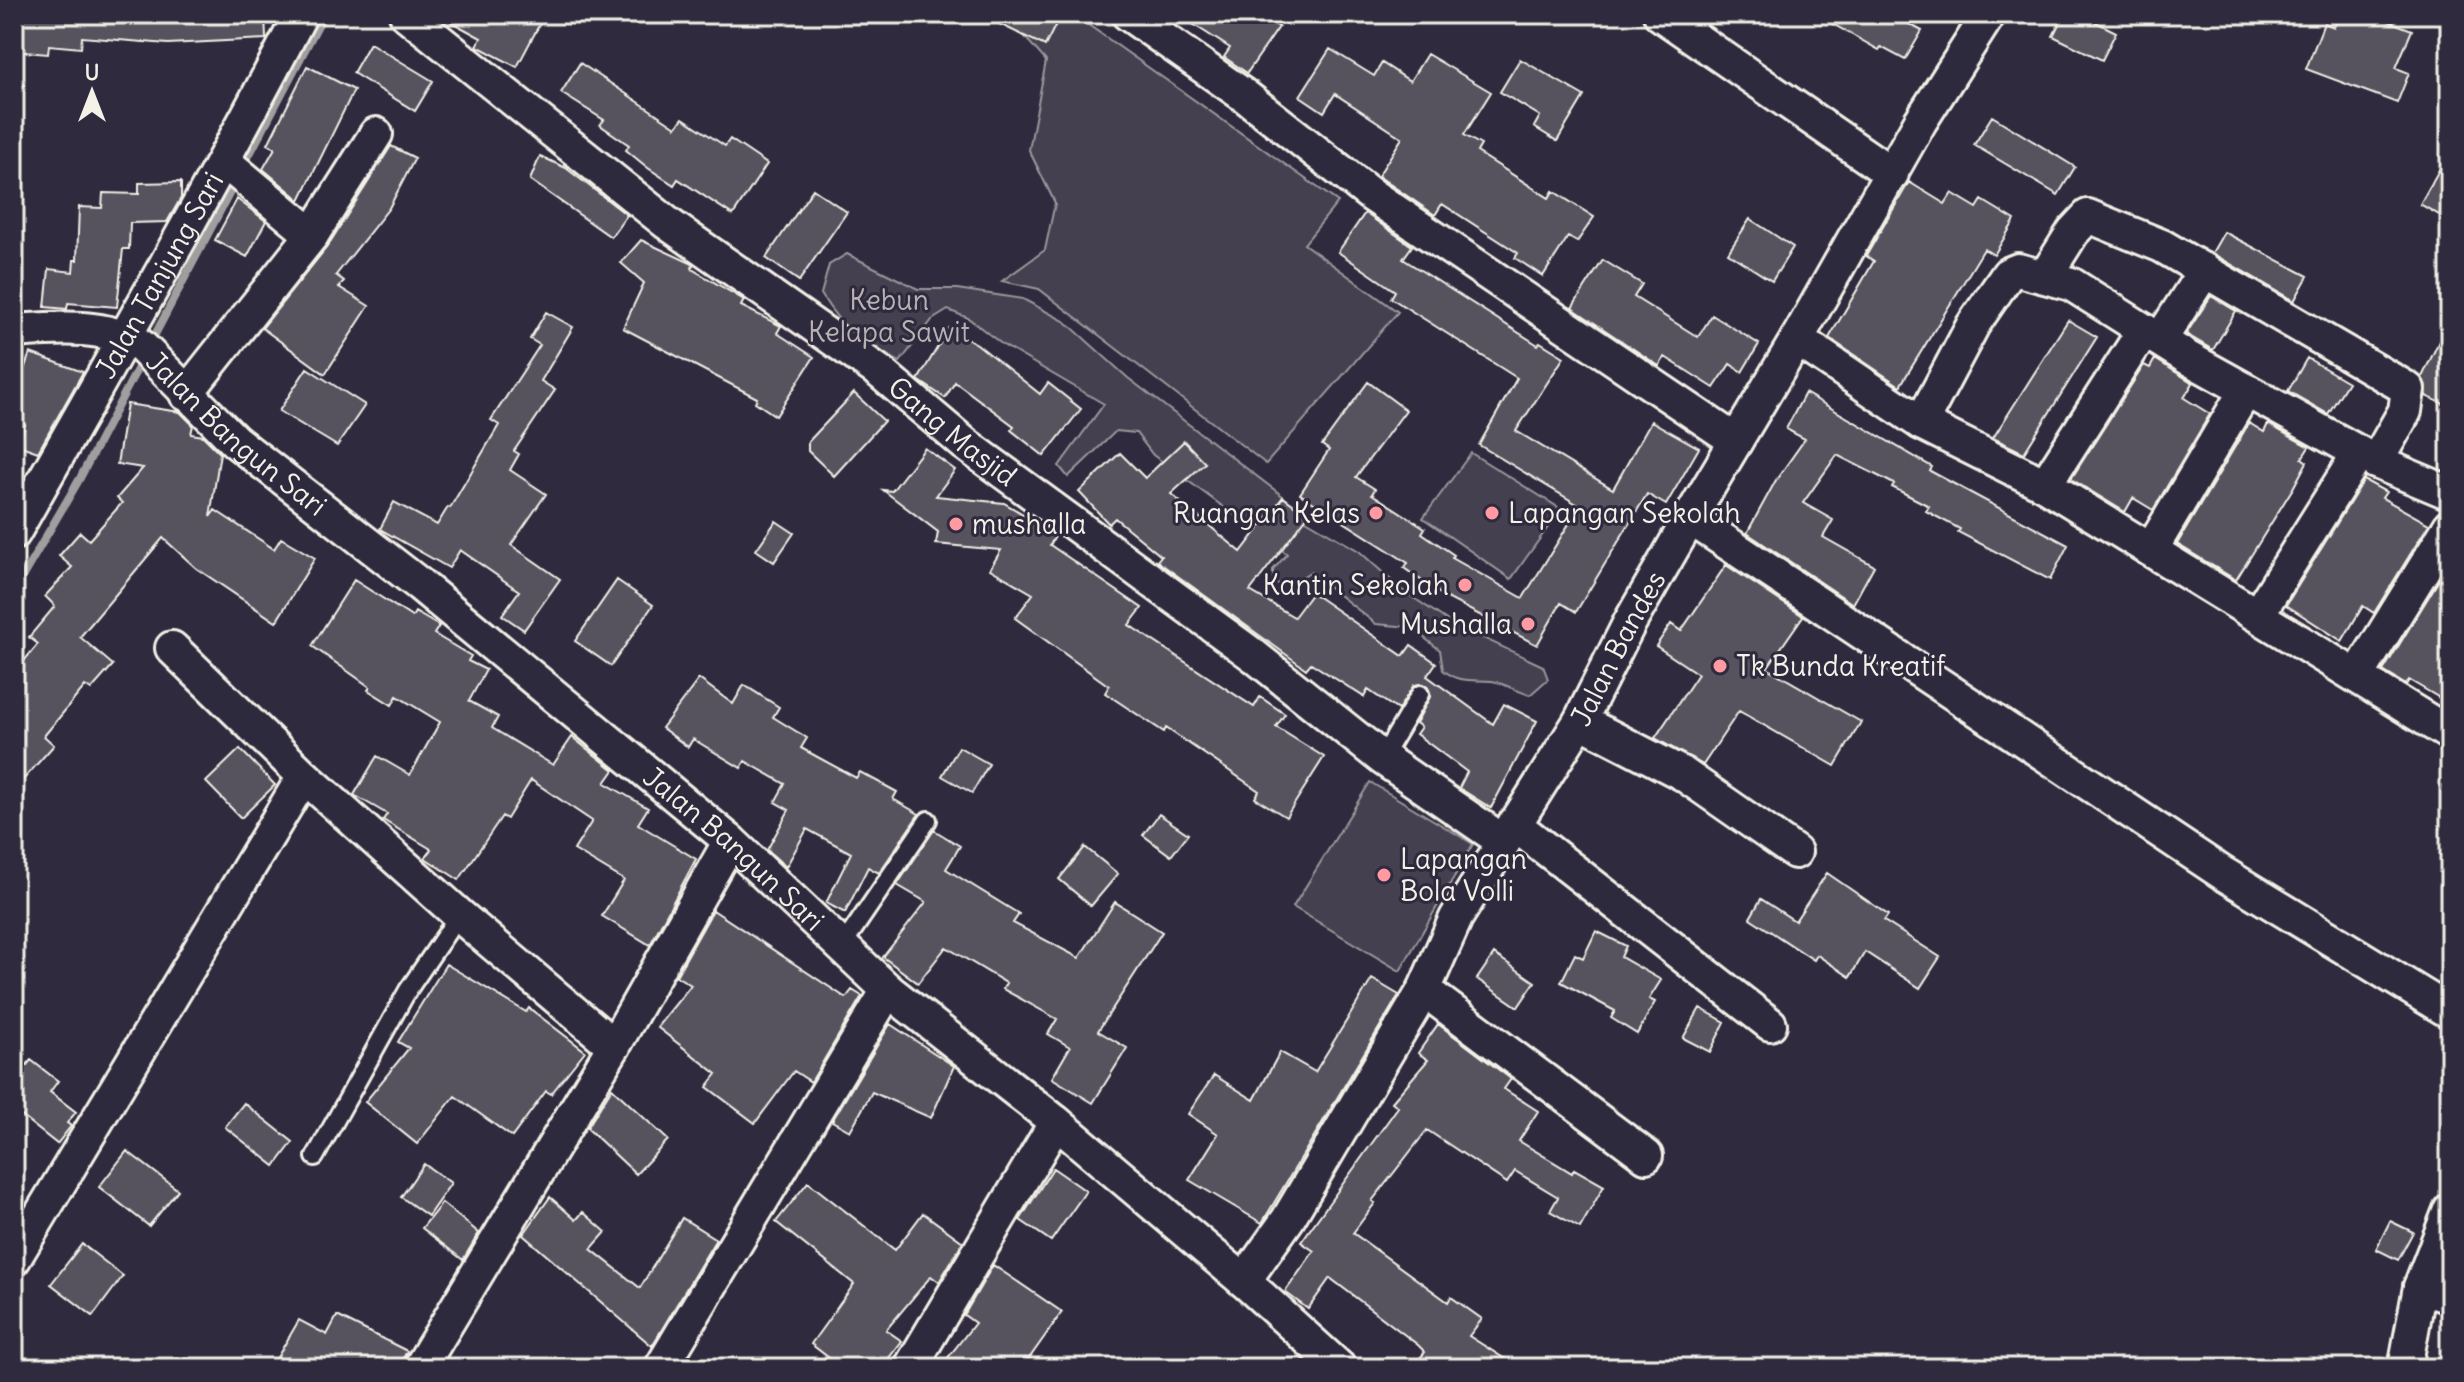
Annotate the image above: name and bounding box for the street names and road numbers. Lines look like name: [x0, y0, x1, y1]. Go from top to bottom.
street label: Jalan Tanjung Sari: [87, 166, 231, 385]
street label: Jalan Bangun Sari: [139, 344, 334, 524]
street label: Gang Masjid: [881, 369, 1024, 494]
street label: Jalan Bandes: [1563, 564, 1674, 732]
street label: Jalan Bangun Sari: [636, 759, 832, 938]

